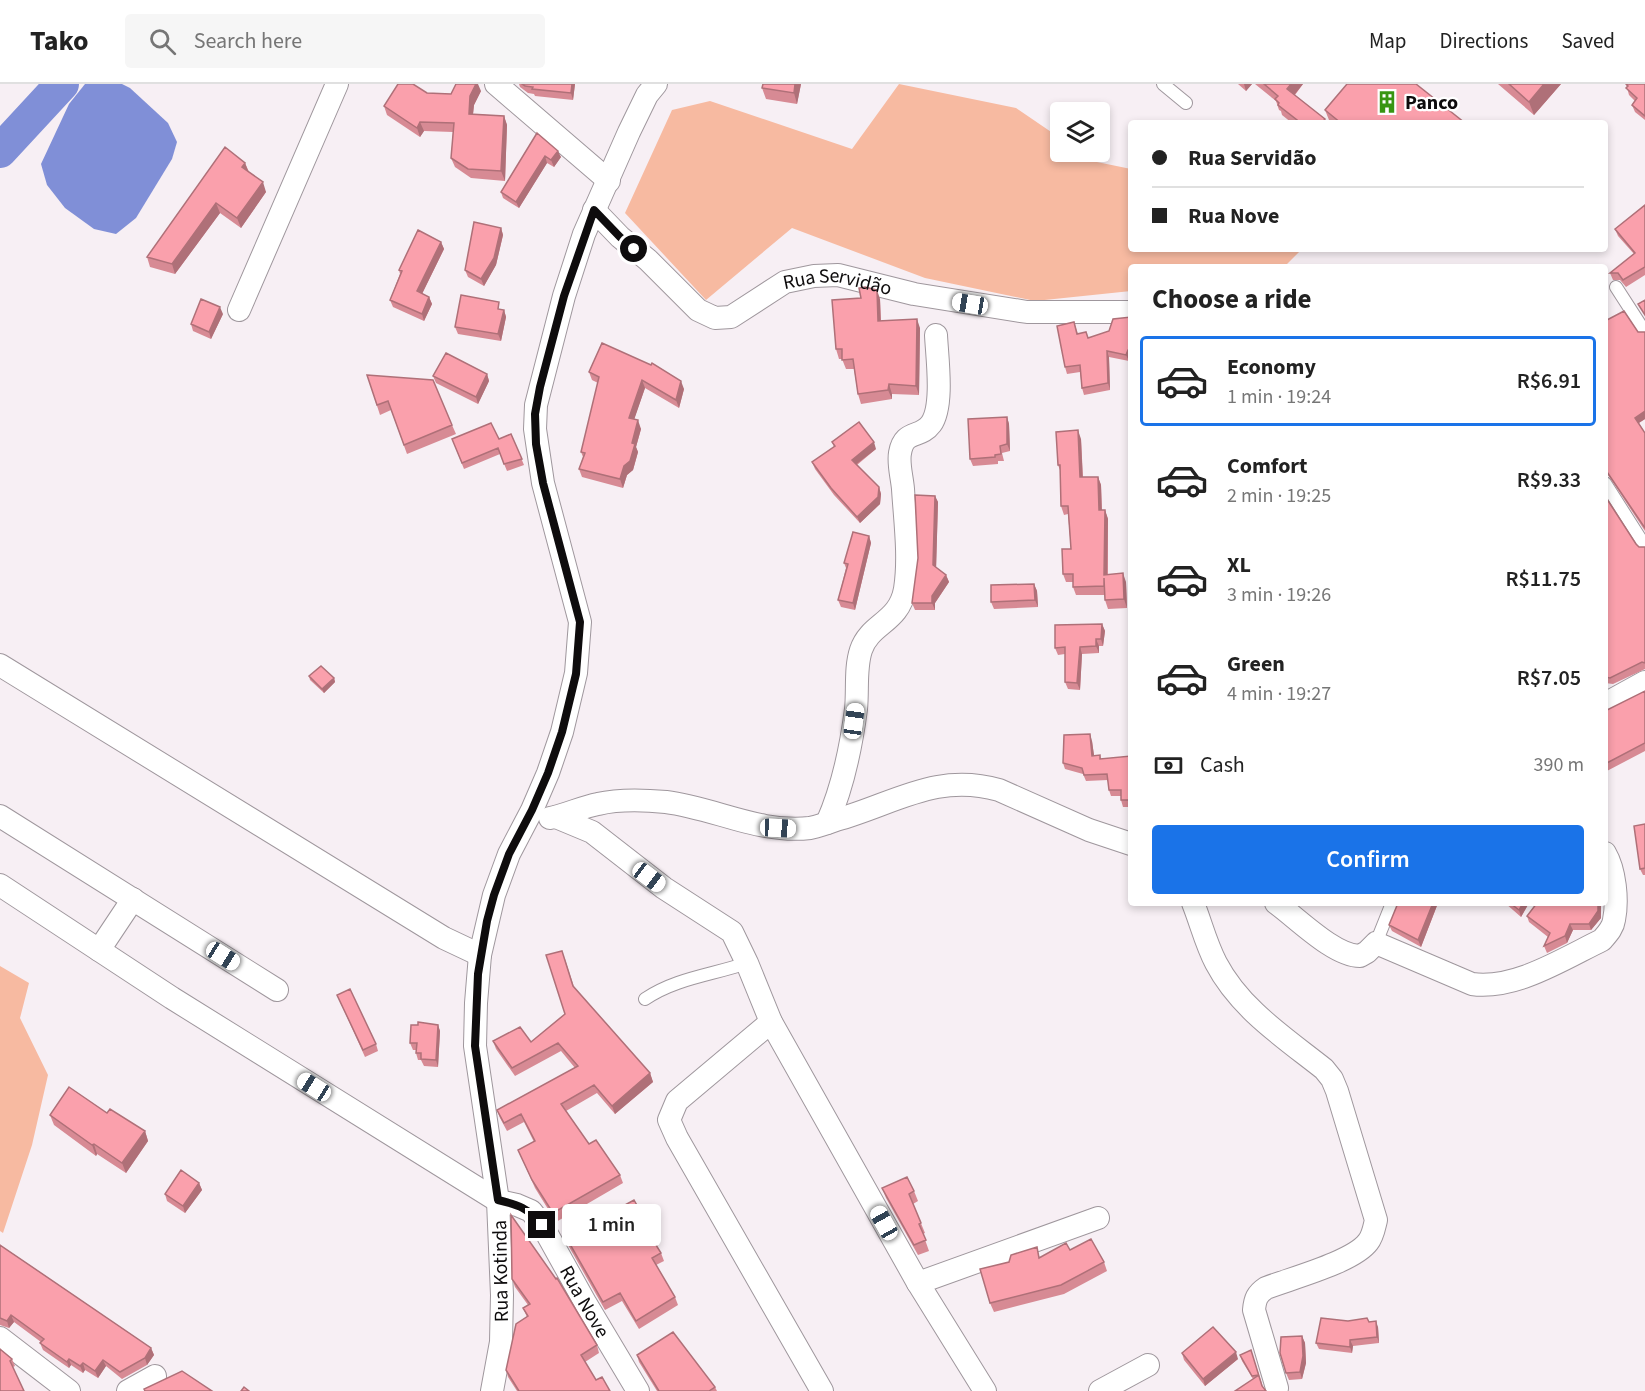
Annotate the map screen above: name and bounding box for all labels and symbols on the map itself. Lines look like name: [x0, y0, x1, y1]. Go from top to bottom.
building icon: Panco: [1374, 89, 1400, 115]
place label: Panco: [1405, 89, 1458, 117]
route start: [620, 235, 647, 262]
street label: Rua Servidão: [780, 262, 895, 303]
car: [951, 292, 989, 316]
car: [843, 702, 865, 740]
car: [760, 818, 796, 838]
car: [629, 859, 669, 895]
car: [203, 939, 243, 973]
car: [294, 1070, 334, 1104]
car: [867, 1203, 901, 1243]
callout: 1 min: [563, 1204, 662, 1246]
route end: [528, 1211, 555, 1238]
street label: Rua Kotinda: [486, 1220, 516, 1322]
street label: Rua Nove: [552, 1261, 616, 1343]

